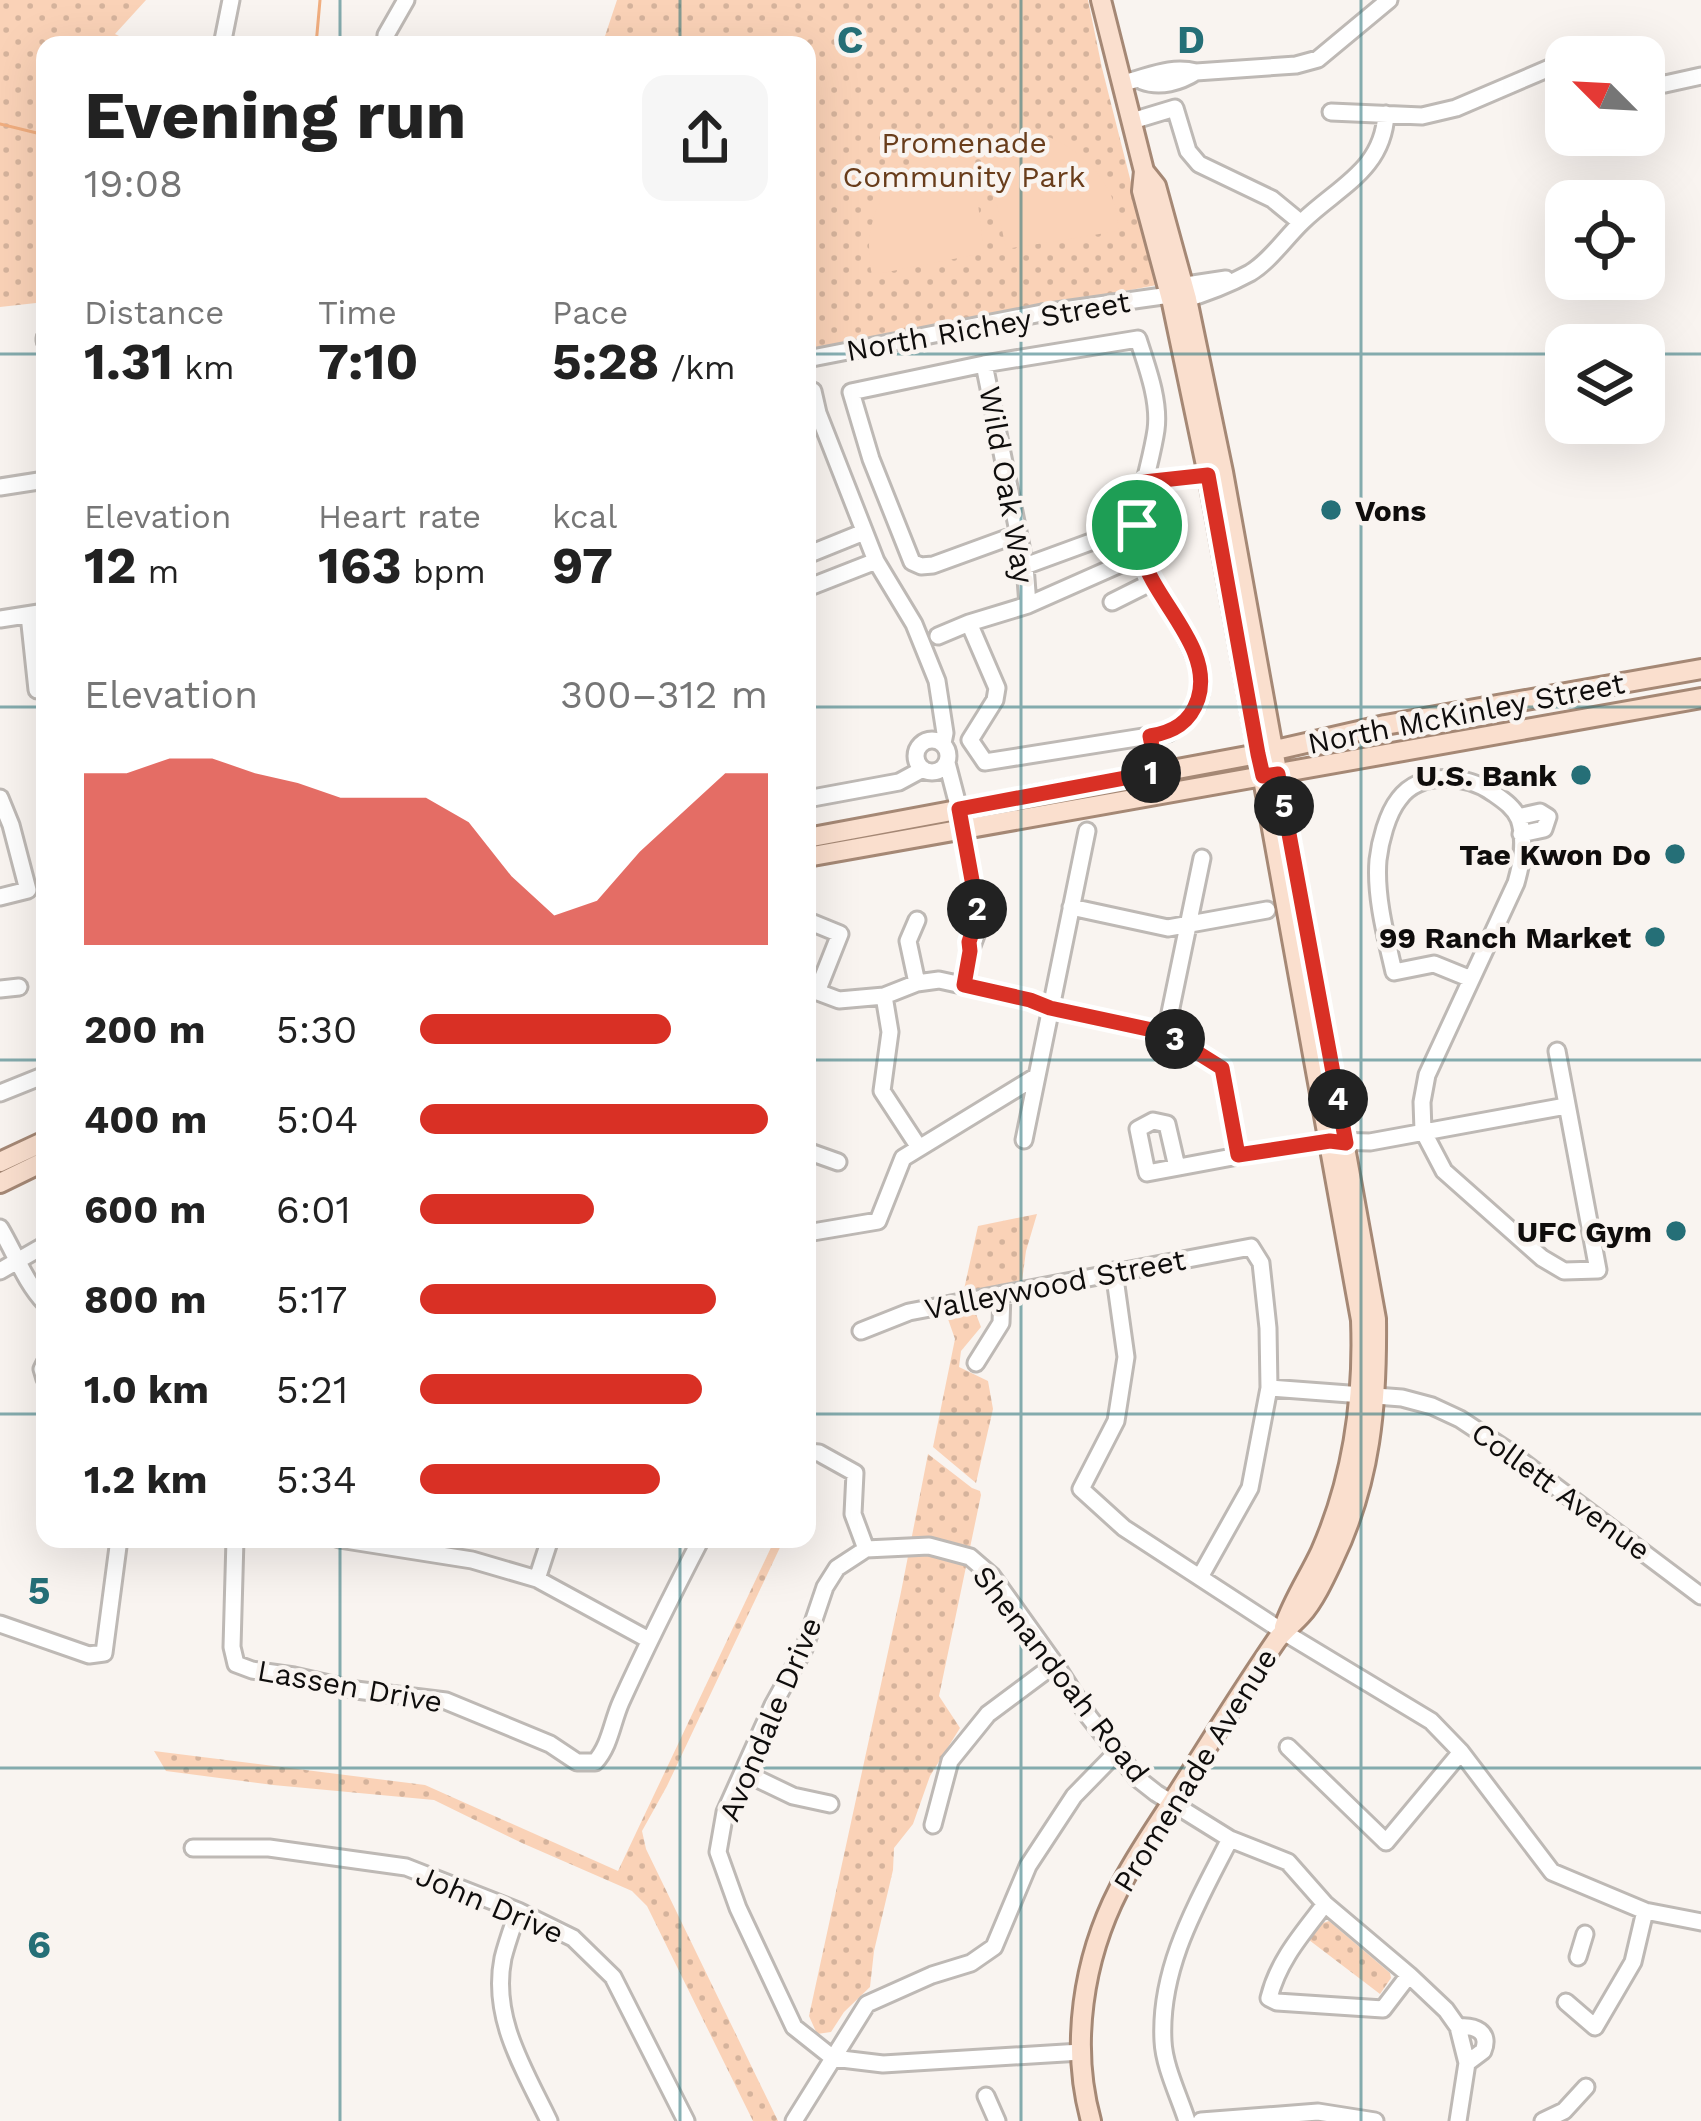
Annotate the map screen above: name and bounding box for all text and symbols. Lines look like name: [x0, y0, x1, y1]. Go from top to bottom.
text: C: [837, 17, 863, 62]
text: D: [1177, 17, 1205, 62]
north arrow: [1545, 36, 1665, 156]
map controls: [1545, 36, 1665, 444]
button: share: [642, 75, 768, 201]
text: Evening run: [84, 77, 466, 154]
park label: Promenade Community Park: [843, 125, 1085, 194]
text: 19:08: [84, 161, 183, 206]
button: locate: [1545, 180, 1665, 300]
street label: North Richey Street: [843, 284, 1133, 368]
text: Distance: [84, 293, 224, 332]
text: Time: [318, 293, 397, 332]
text: Pace: [552, 293, 628, 332]
button: layers: [1545, 324, 1665, 444]
text: 1.31: [84, 332, 173, 391]
text: 7:10: [318, 332, 418, 391]
text: 5:28: [552, 332, 660, 391]
text: km: [173, 348, 234, 387]
text: /km: [660, 348, 735, 387]
street label: Wild Oak Way: [972, 384, 1042, 587]
pin: [1086, 474, 1188, 576]
icon: arrive: [1104, 492, 1170, 558]
place label: Vons: [1355, 493, 1426, 528]
text: Elevation: [84, 497, 231, 536]
text: Heart rate: [318, 497, 481, 536]
text: kcal: [552, 497, 617, 536]
marker: Vons: [1318, 497, 1344, 523]
text: 12: [84, 536, 136, 595]
text: 163: [318, 536, 402, 595]
text: 97: [552, 536, 613, 595]
text: m: [136, 552, 179, 591]
text: bpm: [402, 552, 486, 591]
street label: North McKinley Street: [1305, 665, 1628, 761]
text: Elevation: [84, 672, 258, 717]
text: 300–312 m: [560, 672, 768, 717]
pin: 1: [1121, 743, 1181, 803]
text: 1: [1144, 753, 1158, 792]
place label: U.S. Bank: [1416, 758, 1557, 793]
marker: U.S. Bank: [1568, 762, 1594, 788]
pin: 5: [1254, 776, 1314, 836]
text: 5: [1274, 786, 1294, 825]
place label: Tae Kwon Do: [1459, 837, 1651, 872]
marker: Tae Kwon Do: [1662, 841, 1688, 867]
pin: 2: [947, 879, 1007, 939]
text: 2: [967, 889, 987, 928]
place label: 99 Ranch Market: [1379, 920, 1631, 955]
marker: 99 Ranch Market: [1642, 924, 1668, 950]
text: 200 m: [84, 1007, 205, 1052]
text: 5:30: [276, 1007, 357, 1052]
pin: 3: [1145, 1009, 1205, 1069]
text: 3: [1165, 1019, 1185, 1058]
pin: 4: [1308, 1069, 1368, 1129]
text: 4: [1327, 1079, 1349, 1118]
text: 400 m: [84, 1097, 207, 1142]
text: 5:04: [276, 1097, 358, 1142]
text: 600 m: [84, 1187, 206, 1232]
text: 6:01: [276, 1187, 351, 1232]
place label: UFC Gym: [1517, 1214, 1652, 1249]
marker: UFC Gym: [1663, 1218, 1689, 1244]
street label: Valleywood Street: [922, 1241, 1189, 1326]
text: 800 m: [84, 1277, 207, 1322]
text: 5:17: [276, 1277, 347, 1322]
text: 1.0 km: [84, 1367, 209, 1412]
text: 5:21: [276, 1367, 348, 1412]
street label: Collett Avenue: [1465, 1414, 1657, 1568]
text: 1.2 km: [84, 1457, 207, 1502]
text: 5:34: [276, 1457, 357, 1502]
street label: Shenandoah Road: [966, 1559, 1156, 1789]
text: 5: [28, 1568, 50, 1613]
street label: Avondale Drive: [711, 1612, 829, 1826]
street label: Promenade Avenue: [1106, 1642, 1284, 1898]
street label: Lassen Drive: [255, 1653, 445, 1719]
street label: John Drive: [411, 1857, 569, 1951]
text: 6: [27, 1922, 51, 1967]

